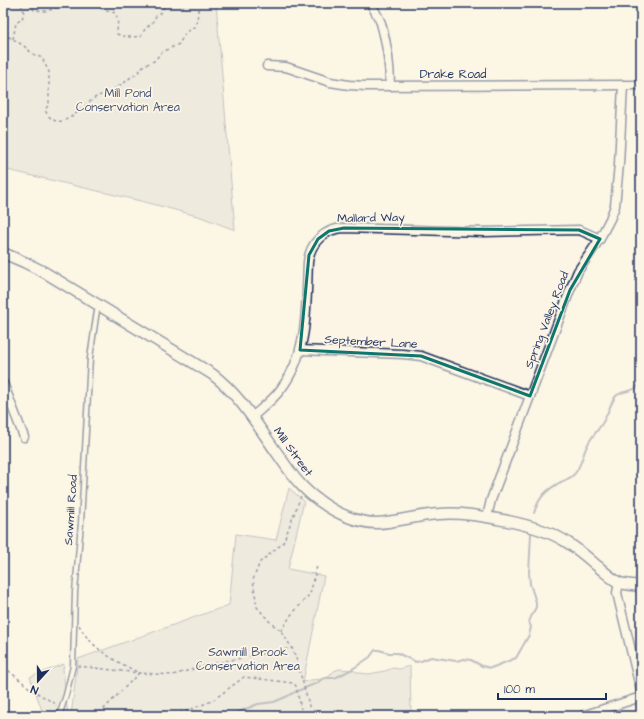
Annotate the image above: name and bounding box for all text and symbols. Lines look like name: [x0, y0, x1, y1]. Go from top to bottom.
street label: Drake Road: [420, 66, 486, 83]
park label: Mill Pond Conservation Area: [76, 85, 180, 116]
street label: Mallard Way: [337, 209, 405, 228]
street label: Spring Valley Road: [521, 269, 574, 371]
street label: September Lane: [324, 331, 418, 353]
street label: Mill Street: [269, 424, 317, 480]
street label: Sawmill Road: [60, 474, 82, 546]
park label: Sawmill Brook Conservation Area: [196, 644, 300, 675]
north arrow: [18, 661, 58, 701]
scale bar: [498, 675, 606, 701]
text: 100 m: [504, 681, 535, 698]
text: N: [29, 682, 41, 698]

